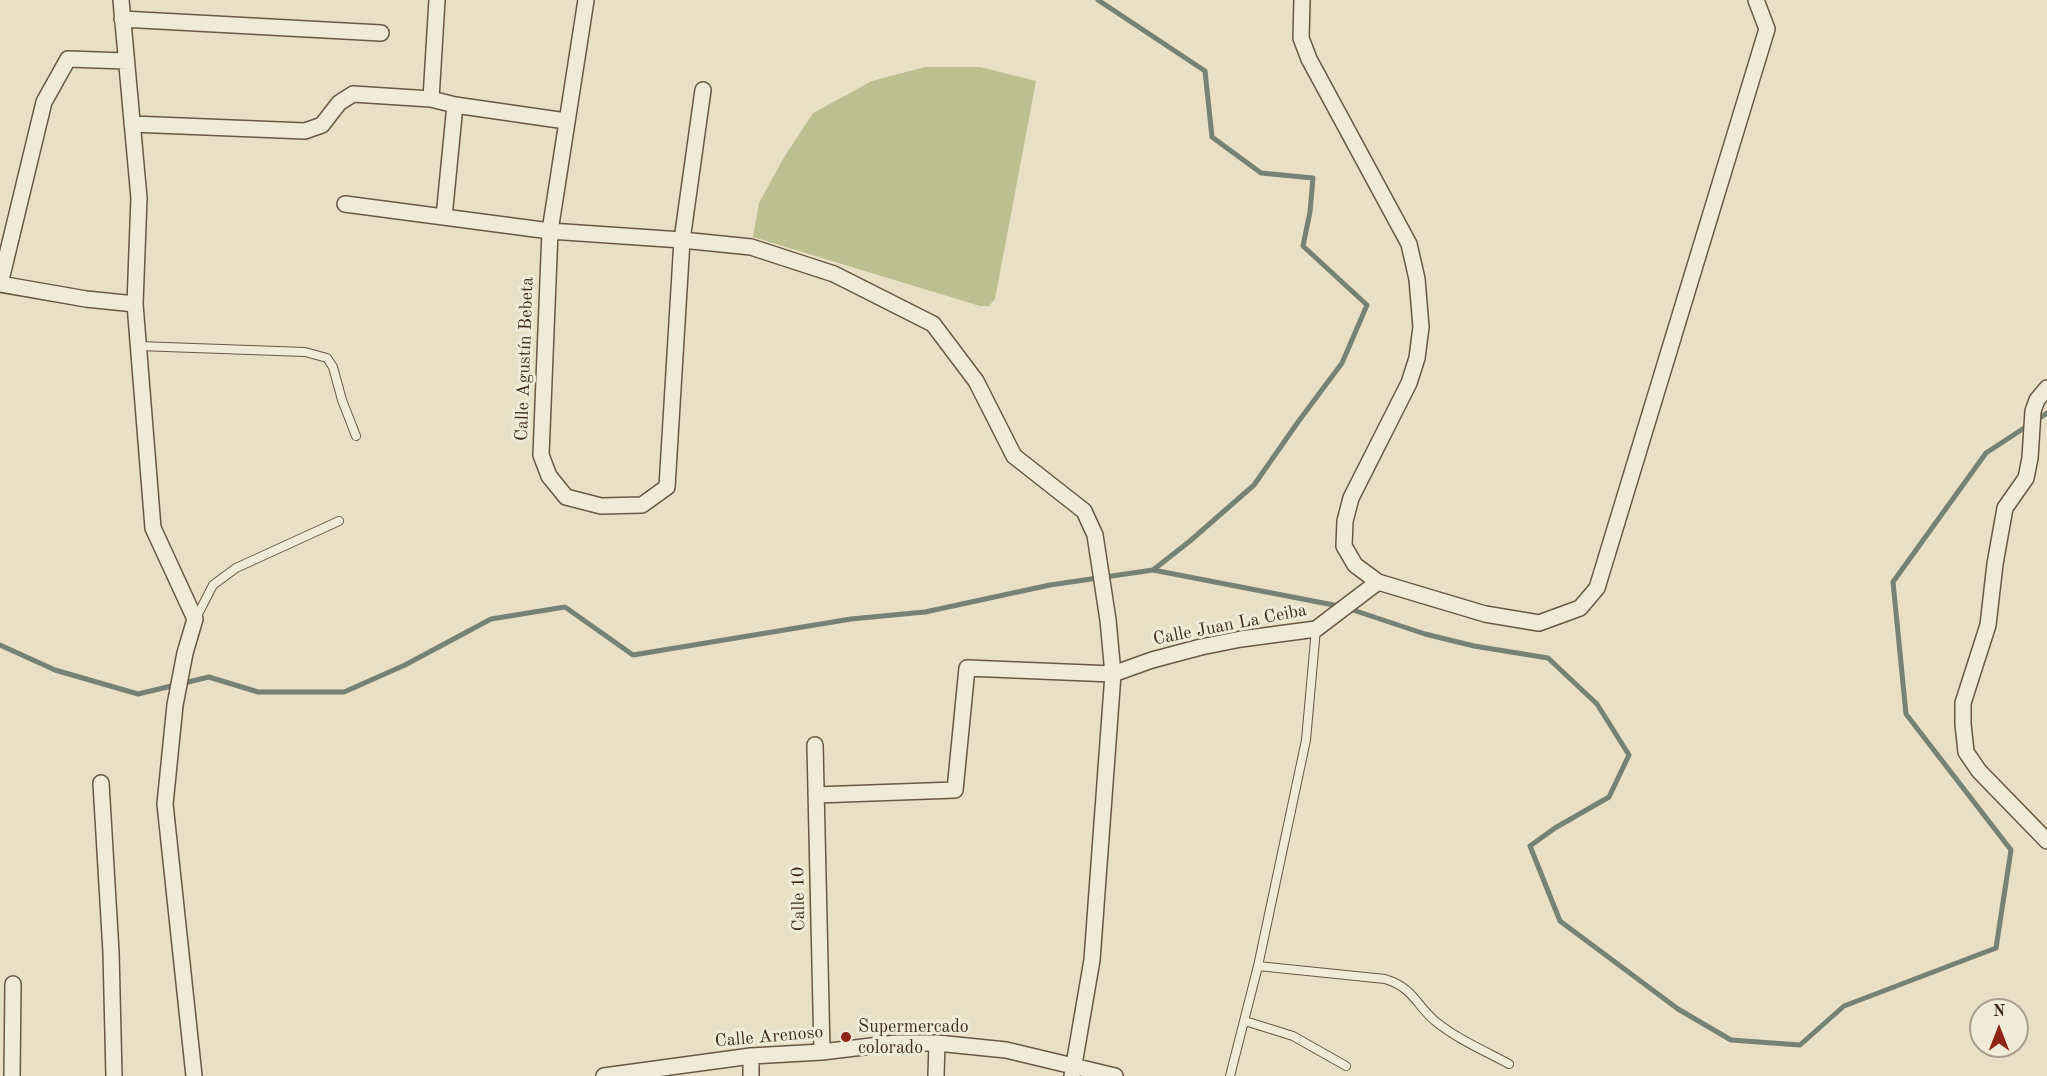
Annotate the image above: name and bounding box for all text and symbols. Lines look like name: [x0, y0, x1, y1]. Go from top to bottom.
street label: Calle Agustín Bebeta: [511, 277, 539, 441]
street label: Calle Juan La Ceiba: [1151, 599, 1309, 651]
street label: Calle 10: [788, 866, 810, 932]
north arrow: [1969, 998, 2029, 1058]
text: N: [1993, 1004, 2005, 1020]
place label: Supermercado colorado: [858, 1016, 969, 1058]
street label: Calle Arenoso: [714, 1022, 824, 1052]
marker: Supermercado colorado: [839, 1030, 853, 1044]

